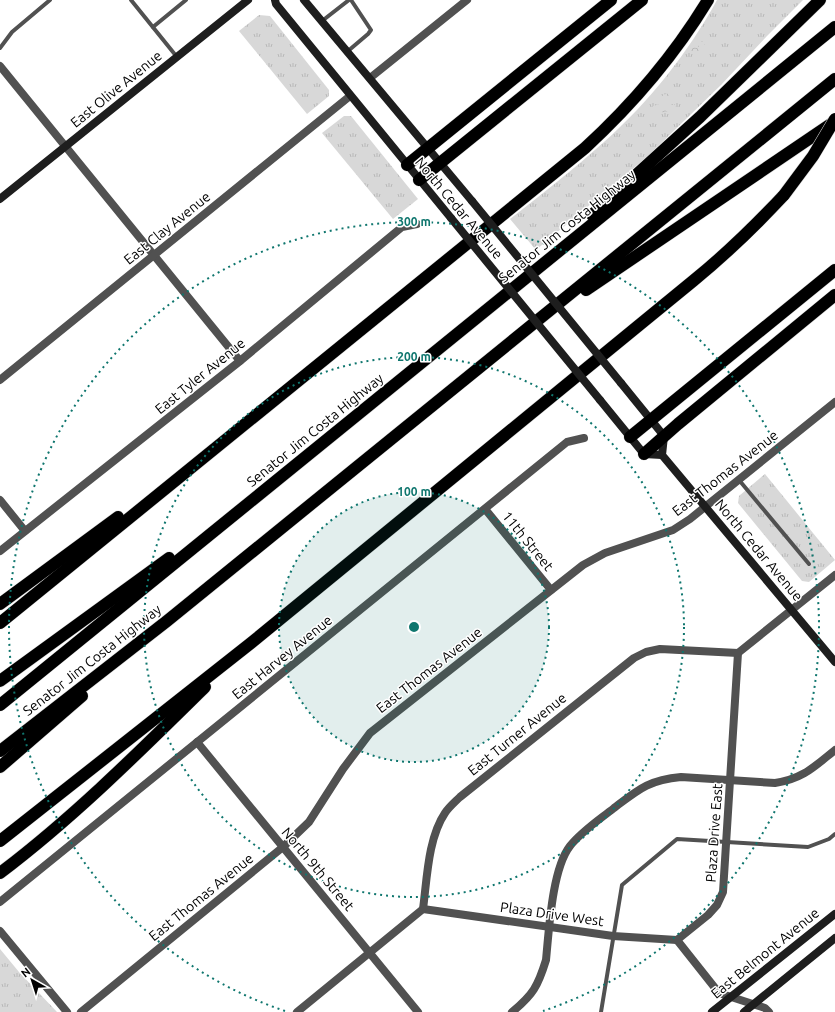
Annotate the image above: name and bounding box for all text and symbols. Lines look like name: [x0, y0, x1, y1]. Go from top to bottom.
street label: East Olive Avenue: [67, 47, 165, 131]
street label: North Cedar Avenue: [412, 154, 506, 262]
street label: Senator Jim Costa Highway: [496, 166, 639, 286]
street label: East Clay Avenue: [121, 188, 213, 268]
text: 300 m: [397, 215, 431, 228]
street label: East Tyler Avenue: [152, 335, 248, 417]
text: 200 m: [397, 350, 431, 363]
street label: Senator Jim Costa Highway: [244, 370, 387, 490]
street label: East Thomas Avenue: [669, 427, 781, 519]
text: 100 m: [397, 485, 431, 498]
street label: North Cedar Avenue: [712, 496, 806, 604]
street label: 11th Street: [499, 508, 557, 574]
street label: Senator Jim Costa Highway: [20, 601, 164, 719]
street label: East Harvey Avenue: [229, 612, 335, 702]
centre of rings: [407, 620, 421, 634]
street label: East Thomas Avenue: [373, 624, 485, 716]
street label: East Turner Avenue: [465, 689, 569, 779]
street label: Plaza Drive East: [703, 783, 725, 883]
street label: North 9th Street: [278, 824, 358, 914]
street label: East Thomas Avenue: [146, 850, 256, 944]
street label: Plaza Drive West: [499, 899, 605, 929]
street label: East Belmont Avenue: [708, 905, 822, 1001]
north arrow: [12, 960, 52, 1000]
text: N: [19, 965, 33, 979]

